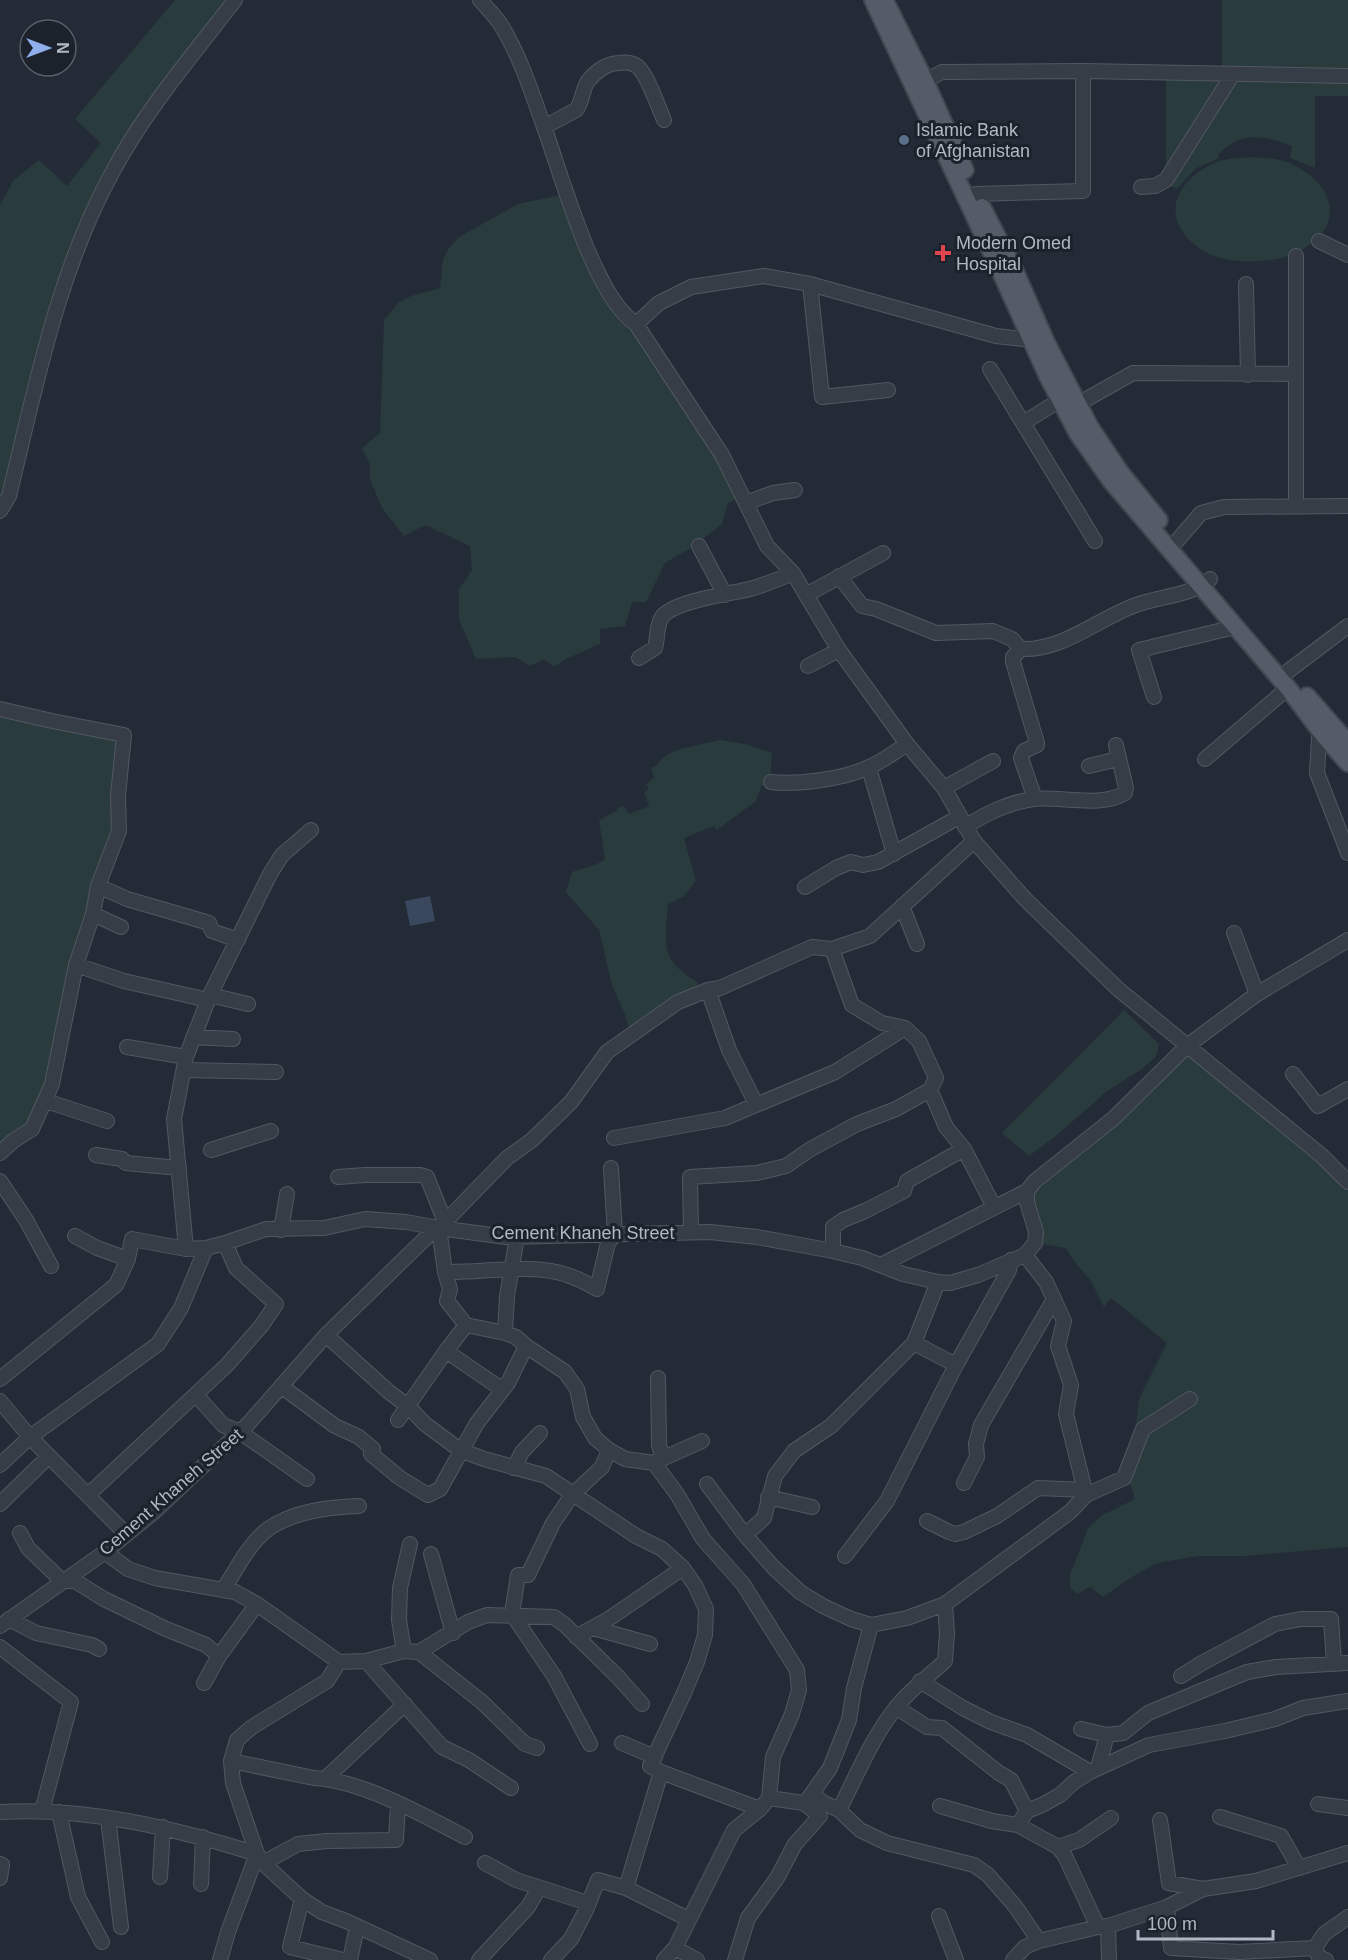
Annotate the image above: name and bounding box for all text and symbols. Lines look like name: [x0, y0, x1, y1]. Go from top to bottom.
north arrow: [18, 18, 78, 78]
text: N: [54, 42, 71, 54]
place label: Islamic Bank of Afghanistan: [916, 120, 1030, 161]
marker: Islamic Bank of Afghanistan: [897, 133, 911, 147]
place label: Modern Omed Hospital: [956, 233, 1071, 274]
marker: Modern Omed Hospital: [934, 244, 952, 262]
street label: Cement Khaneh Street: [491, 1223, 675, 1243]
street label: Cement Khaneh Street: [95, 1424, 247, 1560]
scale bar: [1138, 1903, 1273, 1941]
text: 100 m: [1147, 1914, 1197, 1934]

